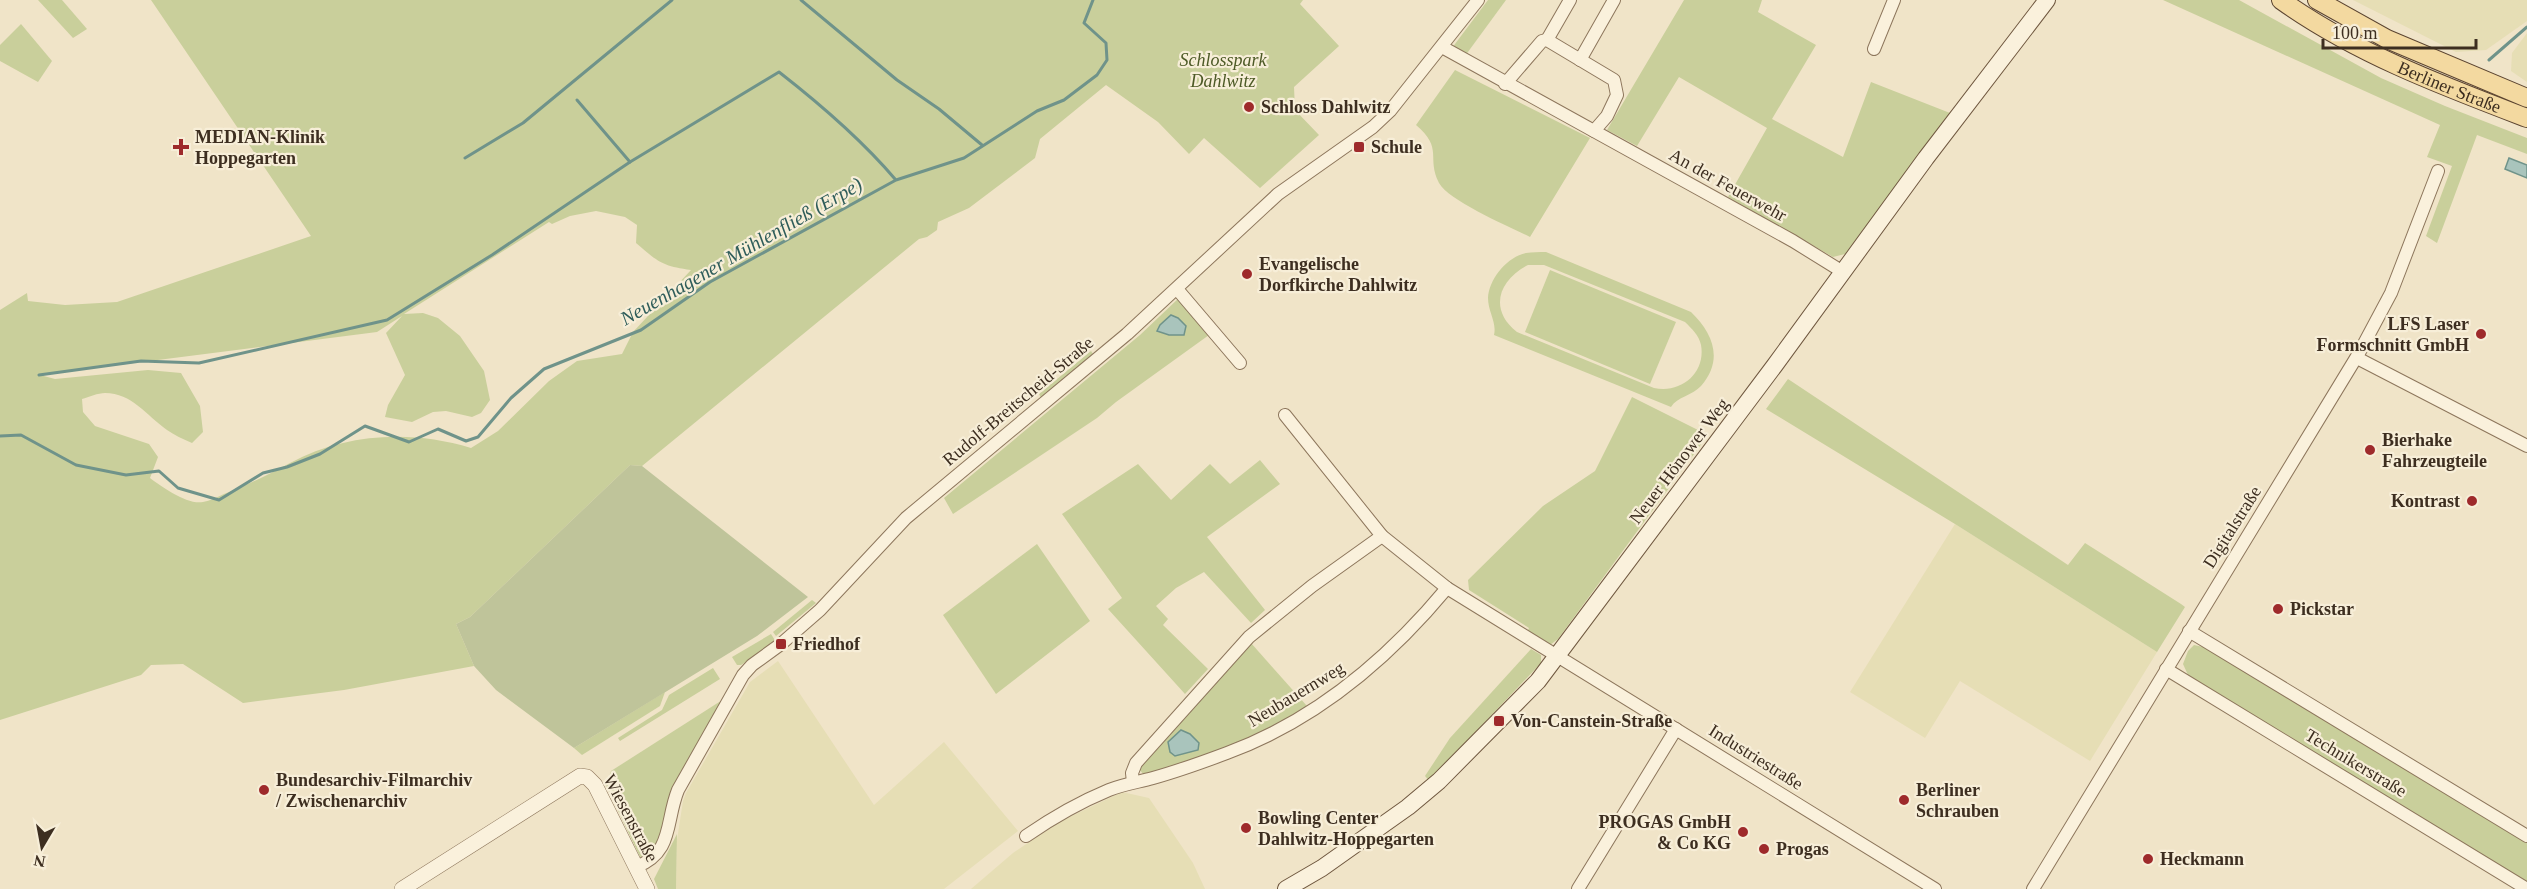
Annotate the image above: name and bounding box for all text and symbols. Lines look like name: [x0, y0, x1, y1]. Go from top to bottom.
scale bar: [2323, 12, 2476, 50]
text: 100 m: [2332, 23, 2378, 43]
park label: Schlosspark Dahlwitz: [1180, 50, 1268, 91]
street label: Berliner Straße: [2395, 57, 2504, 117]
place label: Schloss Dahlwitz: [1261, 97, 1391, 117]
marker: Schloss Dahlwitz: [1242, 100, 1256, 114]
place label: MEDIAN-Klinik Hoppegarten: [195, 127, 325, 168]
place label: Schule: [1371, 137, 1422, 157]
marker: MEDIAN-Klinik Hoppegarten: [172, 138, 190, 156]
marker: Schule: [1352, 140, 1366, 154]
street label: An der Feuerwehr: [1666, 145, 1790, 225]
water label: Neuenhagener Mühlenfließ (Erpe): [615, 172, 867, 331]
place label: Evangelische Dorfkirche Dahlwitz: [1259, 254, 1417, 295]
marker: Evangelische Dorfkirche Dahlwitz: [1240, 267, 1254, 281]
place label: LFS Laser Formschnitt GmbH: [2317, 314, 2469, 355]
marker: LFS Laser Formschnitt GmbH: [2474, 327, 2488, 341]
street label: Rudolf-Breitscheid-Straße: [939, 332, 1097, 470]
street label: Neuer Hönower Weg: [1625, 394, 1733, 528]
place label: Bierhake Fahrzeugteile: [2382, 430, 2487, 471]
marker: Bierhake Fahrzeugteile: [2363, 443, 2377, 457]
street label: Digitalstraße: [2199, 482, 2265, 572]
place label: Kontrast: [2391, 491, 2460, 511]
marker: Kontrast: [2465, 494, 2479, 508]
place label: Pickstar: [2290, 599, 2354, 619]
marker: Pickstar: [2271, 602, 2285, 616]
place label: Friedhof: [793, 634, 861, 654]
marker: Friedhof: [774, 637, 788, 651]
street label: Neubauernweg: [1244, 657, 1348, 731]
place label: Von-Canstein-Straße: [1511, 711, 1672, 731]
marker: Von-Canstein-Straße: [1492, 714, 1506, 728]
street label: Industriestraße: [1705, 720, 1807, 794]
street label: Technikerstraße: [2302, 725, 2410, 801]
place label: Bundesarchiv-Filmarchiv / Zwischenarchiv: [275, 770, 472, 811]
street label: Wiesenstraße: [600, 771, 662, 865]
place label: Berliner Schrauben: [1916, 780, 1999, 821]
marker: Bundesarchiv-Filmarchiv / Zwischenarchiv: [257, 783, 271, 797]
marker: Berliner Schrauben: [1897, 793, 1911, 807]
place label: Bowling Center Dahlwitz-Hoppegarten: [1258, 808, 1434, 849]
place label: PROGAS GmbH & Co KG: [1598, 812, 1731, 853]
north arrow: [12, 817, 72, 877]
marker: Bowling Center Dahlwitz-Hoppegarten: [1239, 821, 1253, 835]
marker: PROGAS GmbH & Co KG: [1736, 825, 1750, 839]
place label: Progas: [1776, 839, 1829, 859]
marker: Progas: [1757, 842, 1771, 856]
place label: Heckmann: [2160, 849, 2244, 869]
text: N: [32, 852, 47, 871]
marker: Heckmann: [2141, 852, 2155, 866]

